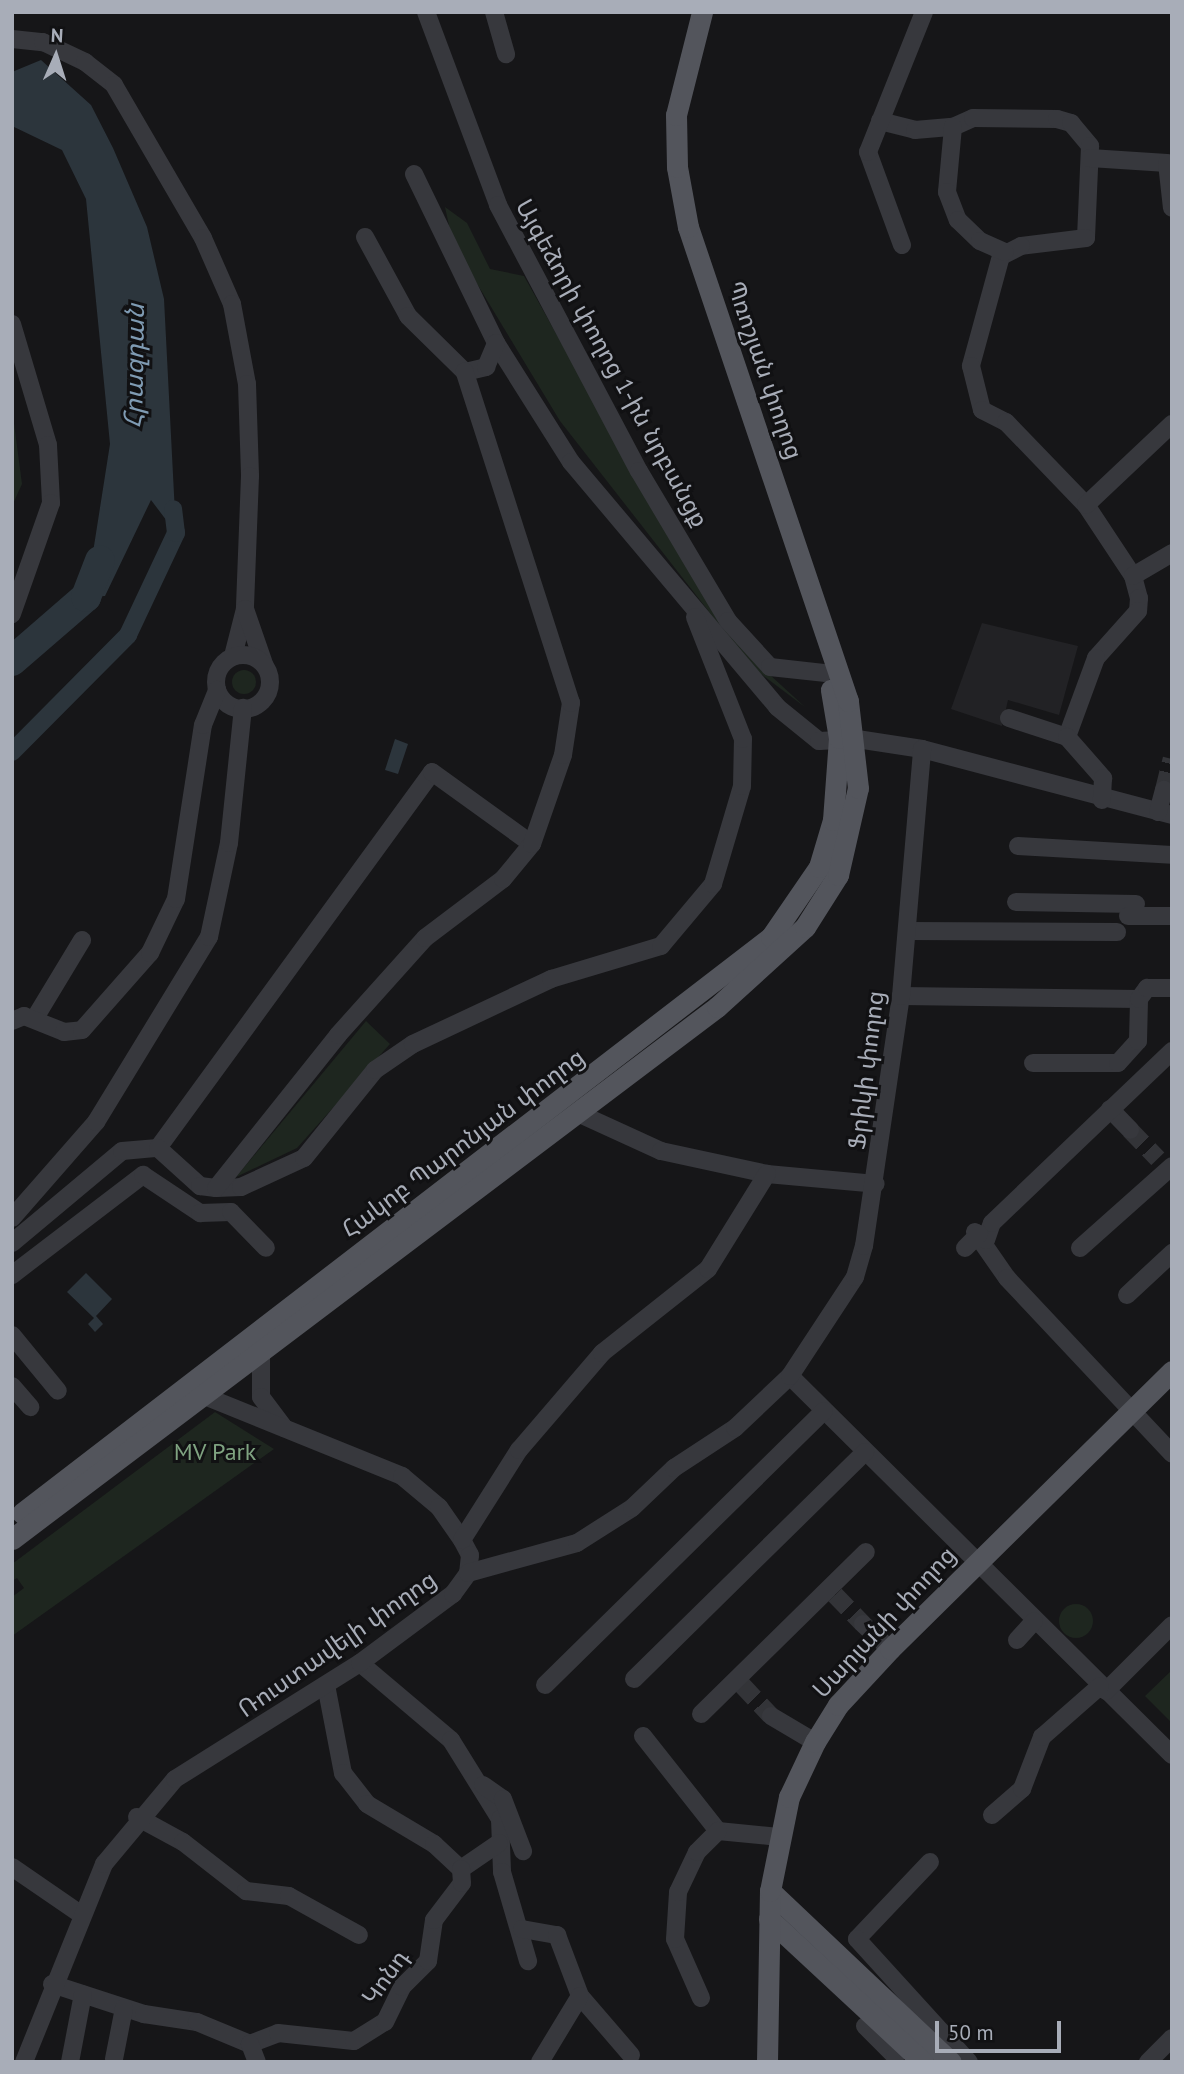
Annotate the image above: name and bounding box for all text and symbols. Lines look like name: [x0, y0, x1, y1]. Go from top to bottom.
north arrow: [21, 21, 91, 91]
text: N: [50, 23, 64, 47]
street label: Այգեձորի փողոց 1-ին նրբանցք: [510, 194, 714, 532]
street label: Պռոշյան փողոց: [721, 277, 809, 463]
water label: Հրազդան: [117, 304, 151, 428]
street label: Ֆրիկի փողոց: [842, 989, 890, 1151]
street label: Հակոբ Պարոնյան փողոց: [336, 1042, 590, 1244]
park label: MV Park: [173, 1438, 257, 1466]
street label: Սարյանի փողոց: [806, 1540, 962, 1704]
street label: Ռուստավելի փողոց: [232, 1565, 442, 1723]
street label: Կոնդ: [356, 1944, 414, 2010]
scale bar: [939, 2008, 1065, 2052]
text: 50 m: [948, 2019, 994, 2046]

